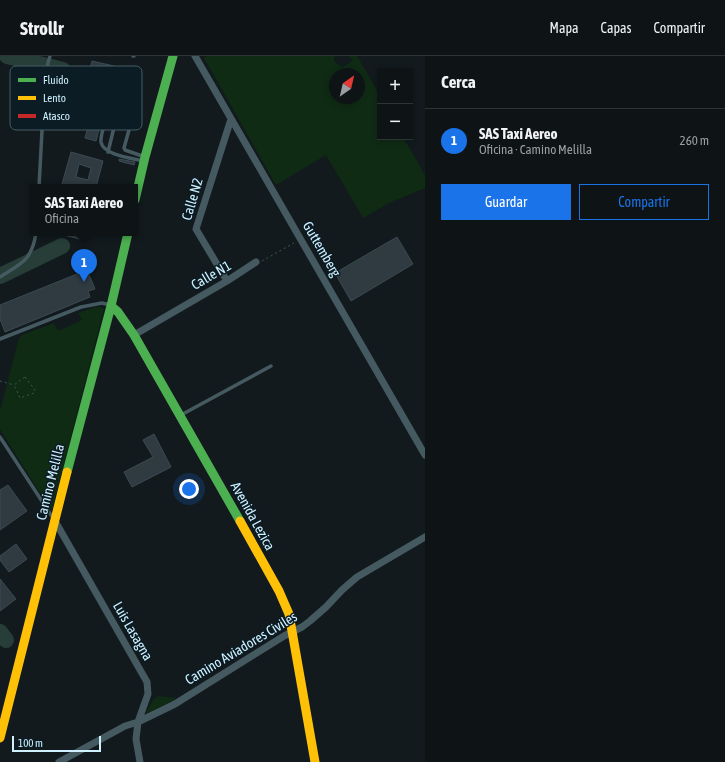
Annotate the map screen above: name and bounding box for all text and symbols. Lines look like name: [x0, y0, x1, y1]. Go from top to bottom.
text: Strollr: [20, 17, 64, 39]
text: Mapa: [550, 20, 579, 36]
text: Capas: [601, 20, 632, 36]
text: Compartir: [654, 20, 705, 36]
legend: [10, 66, 142, 130]
north arrow: [329, 68, 365, 104]
map controls: [377, 68, 413, 140]
button: +: [377, 68, 413, 104]
text: Cerca: [441, 72, 476, 92]
text: Fluido: [43, 74, 69, 86]
text: Lento: [43, 92, 66, 104]
button: −: [377, 104, 413, 140]
text: Atasco: [43, 110, 70, 122]
text: SAS Taxi Aereo: [479, 125, 557, 142]
text: 1: [451, 133, 457, 148]
text: 260 m: [680, 133, 709, 148]
text: Oficina · Camino Melilla: [479, 142, 592, 157]
street label: Calle N2: [178, 176, 206, 222]
popup: [30, 184, 138, 236]
button: Guardar: [441, 184, 571, 220]
button: Compartir: [579, 184, 709, 220]
text: SAS Taxi Aereo: [45, 194, 123, 211]
text: Oficina: [45, 211, 79, 226]
street label: Guttemberg: [300, 218, 344, 280]
pin: 1: [71, 249, 97, 282]
street label: Calle N1: [188, 257, 234, 293]
street label: Camino Melilla: [33, 442, 67, 522]
your location: [179, 479, 199, 499]
street label: Avenida Lezica: [228, 479, 278, 553]
street label: Luis Lasagna: [110, 599, 156, 663]
street label: Camino Aviadores Civiles: [182, 608, 300, 688]
scale bar: [12, 734, 101, 753]
text: 100 m: [18, 737, 43, 749]

